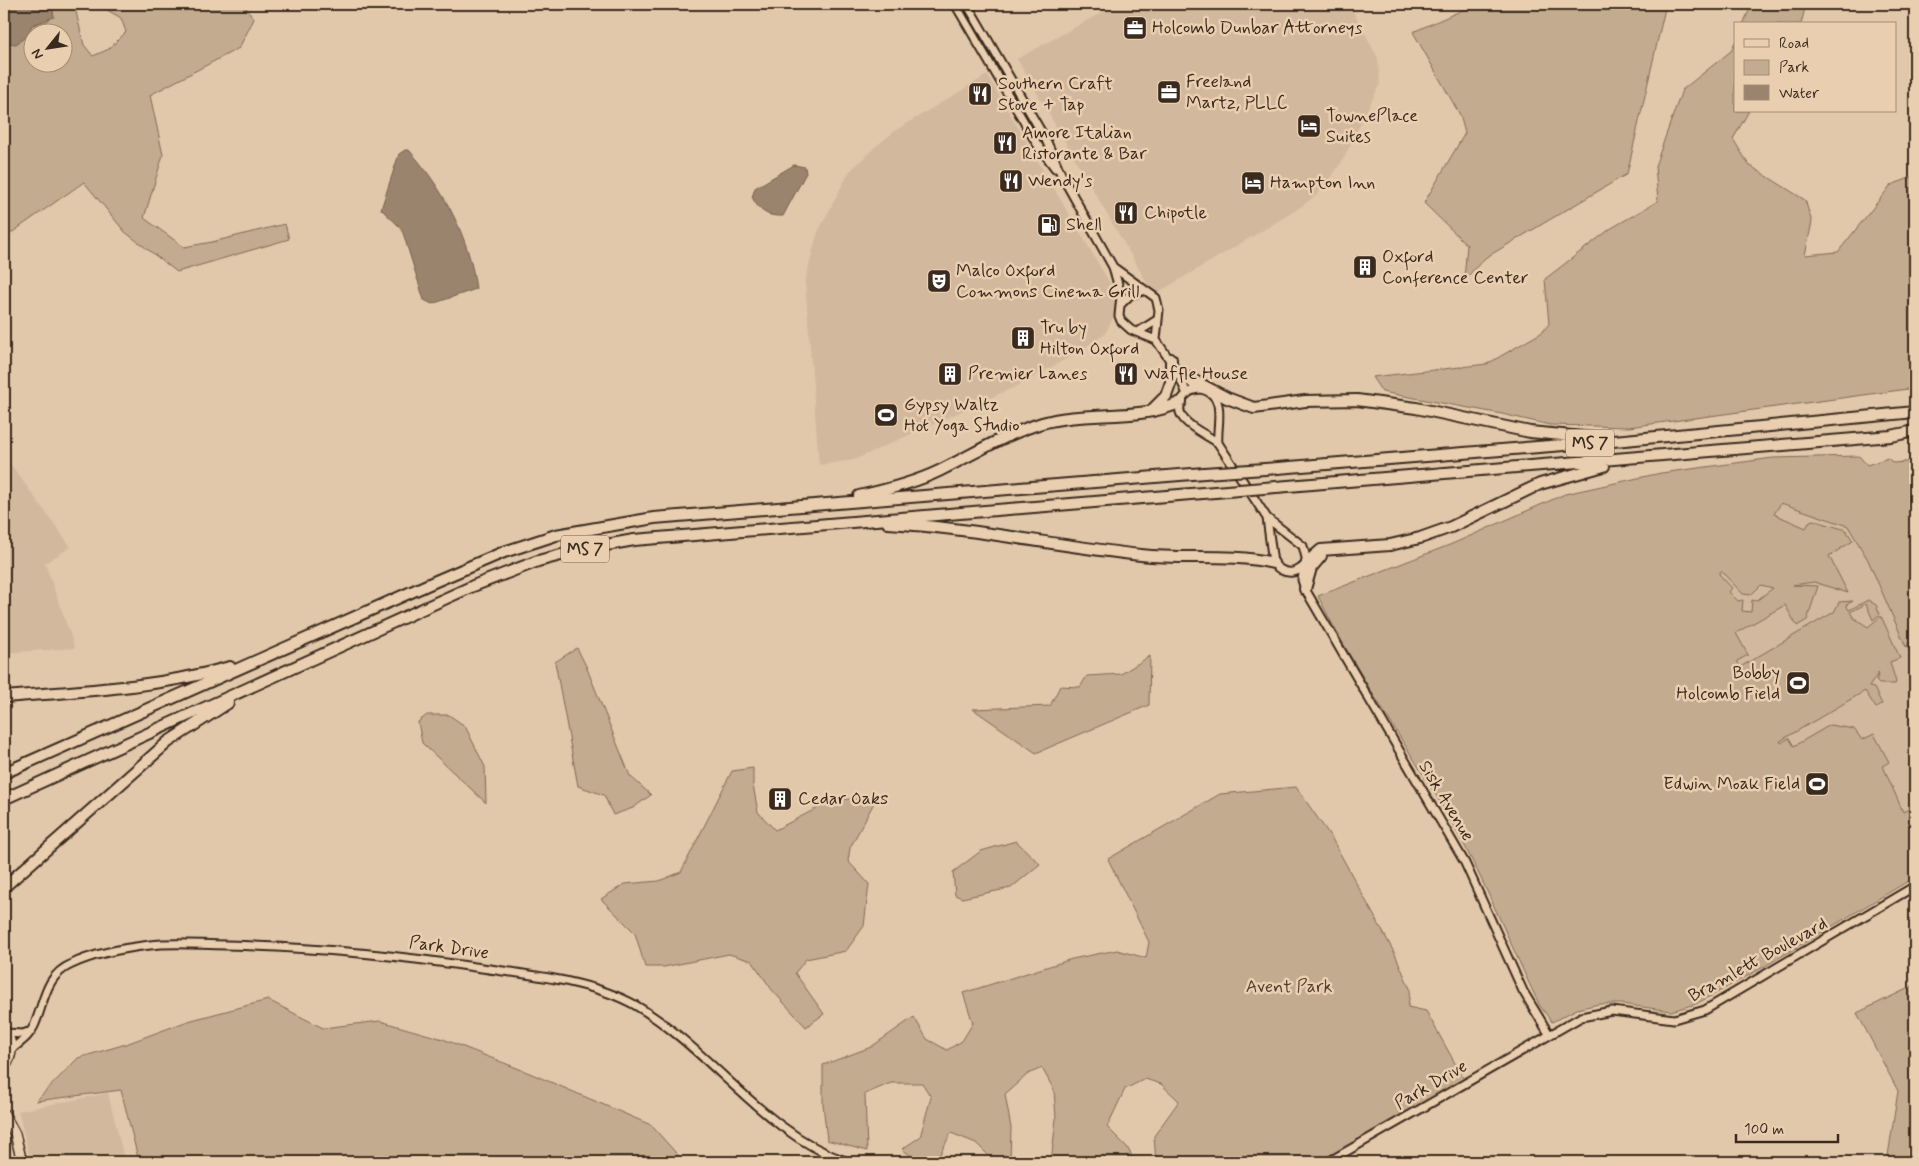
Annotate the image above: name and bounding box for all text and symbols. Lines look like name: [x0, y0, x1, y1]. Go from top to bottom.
office icon: Holcomb Dunbar Attorneys: [1122, 15, 1148, 41]
place label: Holcomb Dunbar Attorneys: [1152, 16, 1362, 40]
north arrow: [22, 22, 72, 72]
legend: [1734, 22, 1896, 112]
text: Road: [1779, 34, 1809, 54]
text: N: [27, 45, 48, 63]
text: Park: [1779, 58, 1809, 78]
place label: Freeland Martz, PLLC: [1186, 70, 1287, 115]
place label: Southern Craft Stove + Tap: [998, 72, 1113, 117]
office icon: Freeland Martz, PLLC: [1156, 79, 1182, 105]
restaurant icon: Southern Craft Stove + Tap: [967, 81, 993, 107]
text: Water: [1779, 84, 1819, 104]
place label: TownePlace Suites: [1326, 104, 1418, 149]
hotel icon: TownePlace Suites: [1296, 113, 1322, 139]
place label: Amore Italian Ristorante & Bar: [1022, 121, 1147, 166]
restaurant icon: Amore Italian Ristorante & Bar: [992, 130, 1018, 156]
restaurant icon: Wendy's: [998, 168, 1024, 194]
place label: Wendy's: [1028, 169, 1092, 193]
hotel icon: Hampton Inn: [1240, 170, 1266, 196]
place label: Hampton Inn: [1270, 171, 1375, 195]
restaurant icon: Chipotle: [1113, 200, 1139, 226]
place label: Chipotle: [1144, 201, 1207, 225]
fuel station icon: Shell: [1036, 212, 1062, 238]
place label: Shell: [1066, 213, 1102, 237]
place label: Oxford Conference Center: [1382, 245, 1529, 290]
building icon: Oxford Conference Center: [1352, 254, 1378, 280]
place label: Malco Oxford Commons Cinema Grill: [956, 259, 1139, 304]
theatre icon: Malco Oxford Commons Cinema Grill: [926, 268, 952, 294]
place label: Tru by Hilton Oxford: [1040, 316, 1139, 363]
building icon: Tru by Hilton Oxford: [1010, 325, 1036, 351]
building icon: Premier Lanes: [937, 361, 963, 387]
restaurant icon: Waffle House: [1113, 361, 1139, 387]
place label: Premier Lanes: [968, 362, 1087, 386]
place label: Waffle House: [1144, 362, 1248, 386]
place label: Gypsy Waltz Hot Yoga Studio: [904, 393, 1020, 438]
sports icon: Gypsy Waltz Hot Yoga Studio: [873, 402, 899, 428]
road number: MS 7: [1566, 429, 1614, 456]
road number: MS 7: [561, 536, 609, 562]
place label: Bobby Holcomb Field: [1676, 661, 1780, 706]
sports icon: Bobby Holcomb Field: [1785, 670, 1811, 696]
street label: Sisk Avenue: [1413, 756, 1479, 846]
sports icon: Edwin Moak Field: [1804, 771, 1830, 797]
place label: Edwin Moak Field: [1663, 772, 1800, 796]
building icon: Cedar Oaks: [767, 786, 793, 812]
place label: Cedar Oaks: [798, 787, 888, 811]
street label: Bramlett Boulevard: [1684, 912, 1832, 1008]
street label: Park Drive: [408, 931, 490, 965]
park label: Avent Park: [1246, 975, 1332, 999]
street label: Park Drive: [1390, 1055, 1472, 1115]
scale bar: [1736, 1111, 1839, 1143]
text: 100 m: [1744, 1120, 1784, 1140]

